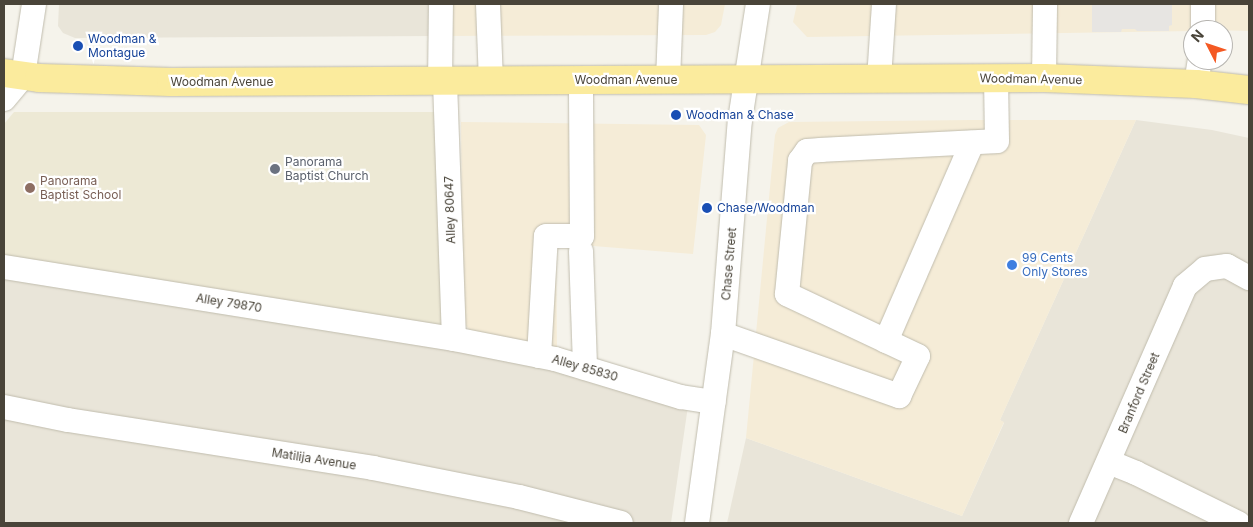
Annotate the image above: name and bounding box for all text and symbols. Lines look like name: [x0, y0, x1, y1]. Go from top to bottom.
north arrow: [1183, 20, 1233, 70]
text: N: [1187, 26, 1207, 45]
place label: Woodman & Montague: [88, 32, 156, 60]
marker: Woodman & Montague: [72, 40, 84, 52]
street label: Woodman Avenue: [979, 71, 1083, 87]
street label: Woodman Avenue: [575, 73, 677, 87]
street label: Woodman Avenue: [171, 75, 273, 89]
place label: Woodman & Chase: [686, 108, 794, 122]
marker: Woodman & Chase: [670, 109, 682, 121]
place label: Panorama Baptist Church: [285, 155, 369, 183]
marker: Panorama Baptist Church: [269, 163, 281, 175]
place label: Panorama Baptist School: [40, 174, 121, 202]
street label: Alley 80647: [442, 176, 458, 244]
marker: Panorama Baptist School: [24, 182, 36, 194]
place label: Chase/Woodman: [717, 201, 815, 215]
marker: Chase/Woodman: [701, 202, 713, 214]
street label: Chase Street: [719, 227, 739, 301]
place label: 99 Cents Only Stores: [1022, 251, 1088, 279]
marker: 99 Cents Only Stores: [1006, 259, 1018, 271]
street label: Alley 79870: [195, 291, 263, 315]
street label: Branford Street: [1115, 350, 1163, 436]
street label: Alley 85830: [550, 352, 620, 384]
street label: Matilija Avenue: [271, 445, 357, 473]

